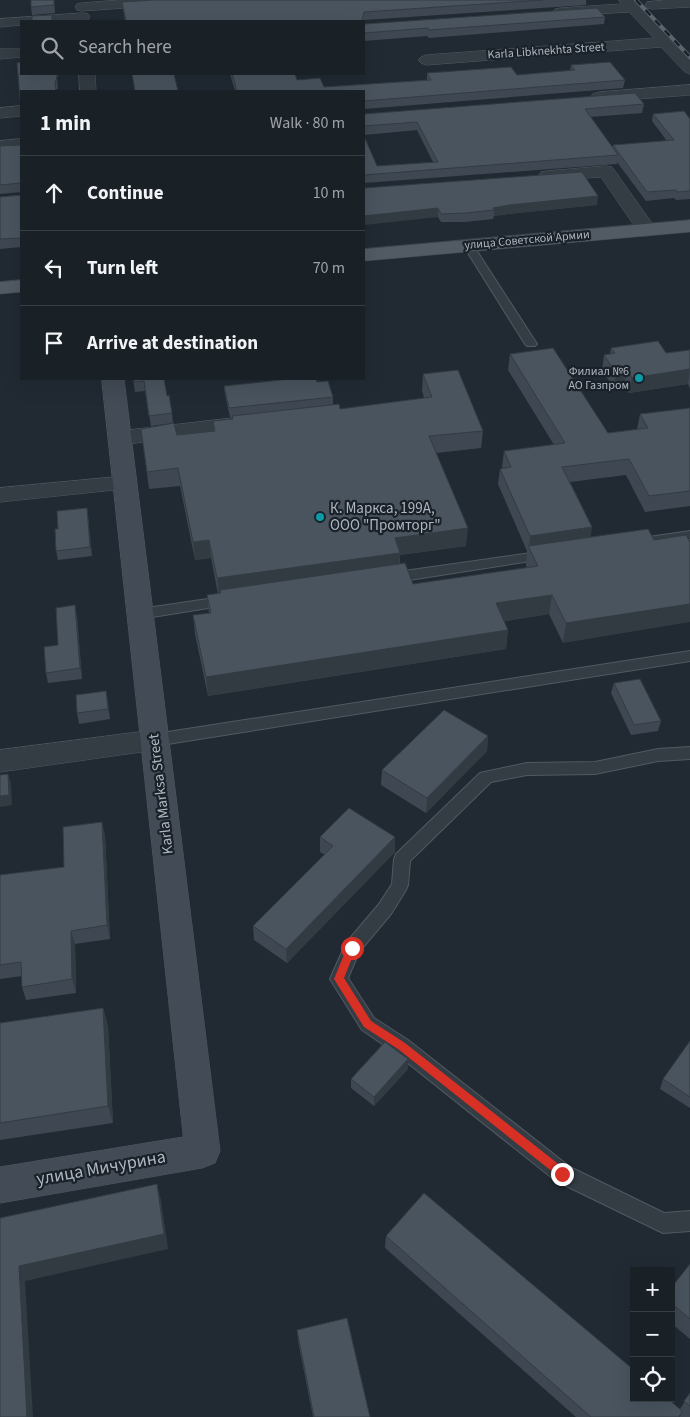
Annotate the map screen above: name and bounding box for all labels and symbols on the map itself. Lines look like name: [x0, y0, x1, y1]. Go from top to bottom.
street label: Karla Libknekhta Street: [487, 38, 605, 64]
street label: улица Советской Армии: [464, 226, 590, 254]
place label: Филиал №6 АО Газпром: [568, 363, 629, 394]
marker: Филиал №6 АО Газпром: [633, 372, 645, 384]
place label: К. Маркса, 199А, ООО "Промторг": [330, 498, 441, 536]
marker: К. Маркса, 199А, ООО "Промторг": [314, 511, 326, 523]
street label: Karla Marksa Street: [143, 732, 179, 856]
route start: [341, 937, 364, 960]
street label: улица Мичурина: [34, 1144, 168, 1192]
route end: [551, 1163, 574, 1186]

